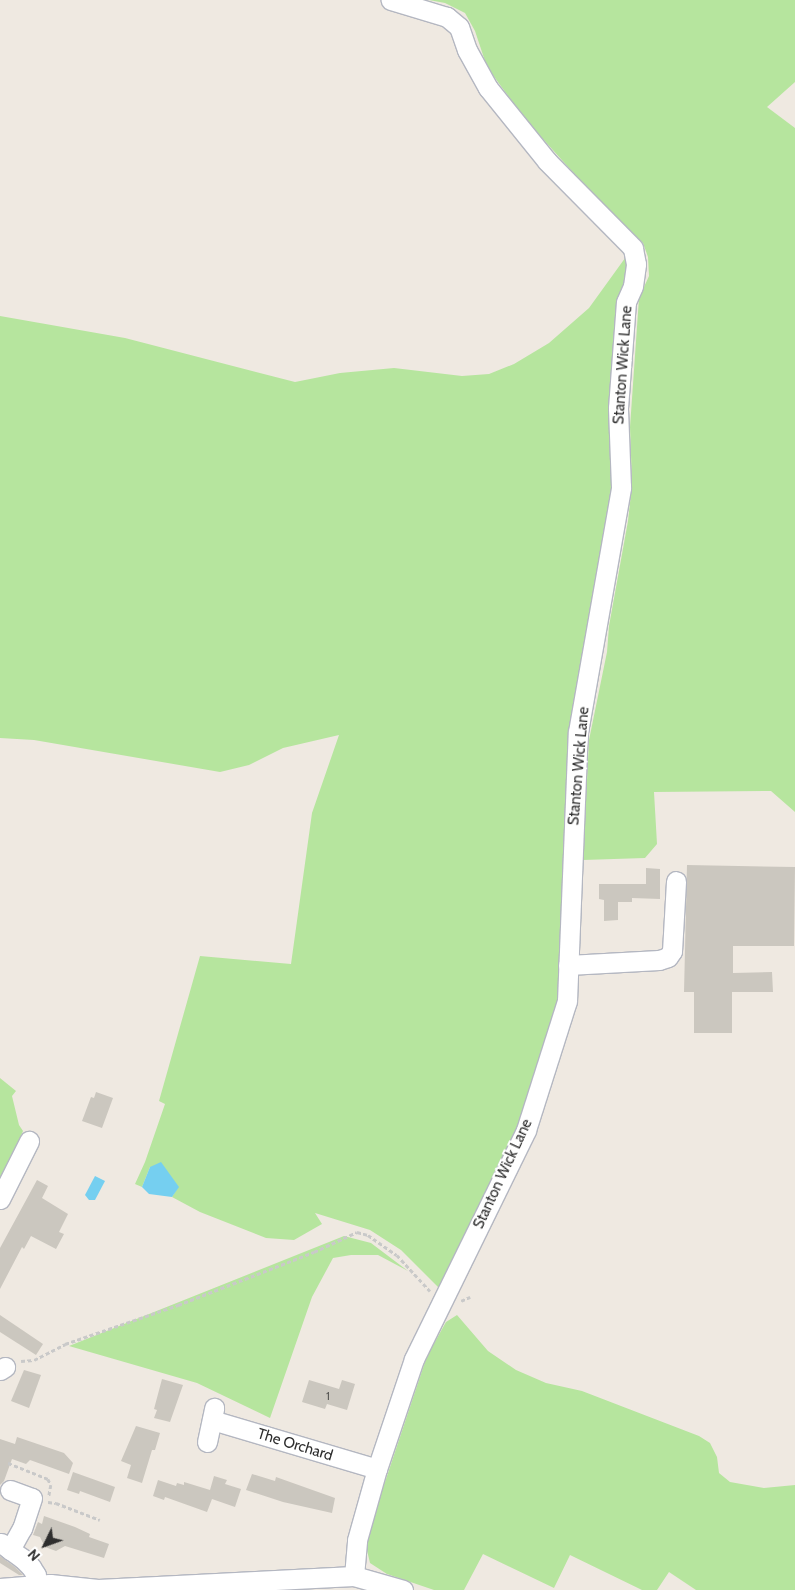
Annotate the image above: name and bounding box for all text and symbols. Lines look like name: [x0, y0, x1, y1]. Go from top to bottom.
street label: Stanton Wick Lane: [610, 305, 636, 425]
street label: Stanton Wick Lane: [565, 706, 593, 826]
street label: Stanton Wick Lane: [470, 1116, 536, 1232]
house number: 1: [326, 1389, 330, 1403]
street label: The Orchard: [255, 1425, 335, 1465]
north arrow: [20, 1520, 70, 1570]
text: N: [24, 1545, 44, 1565]

